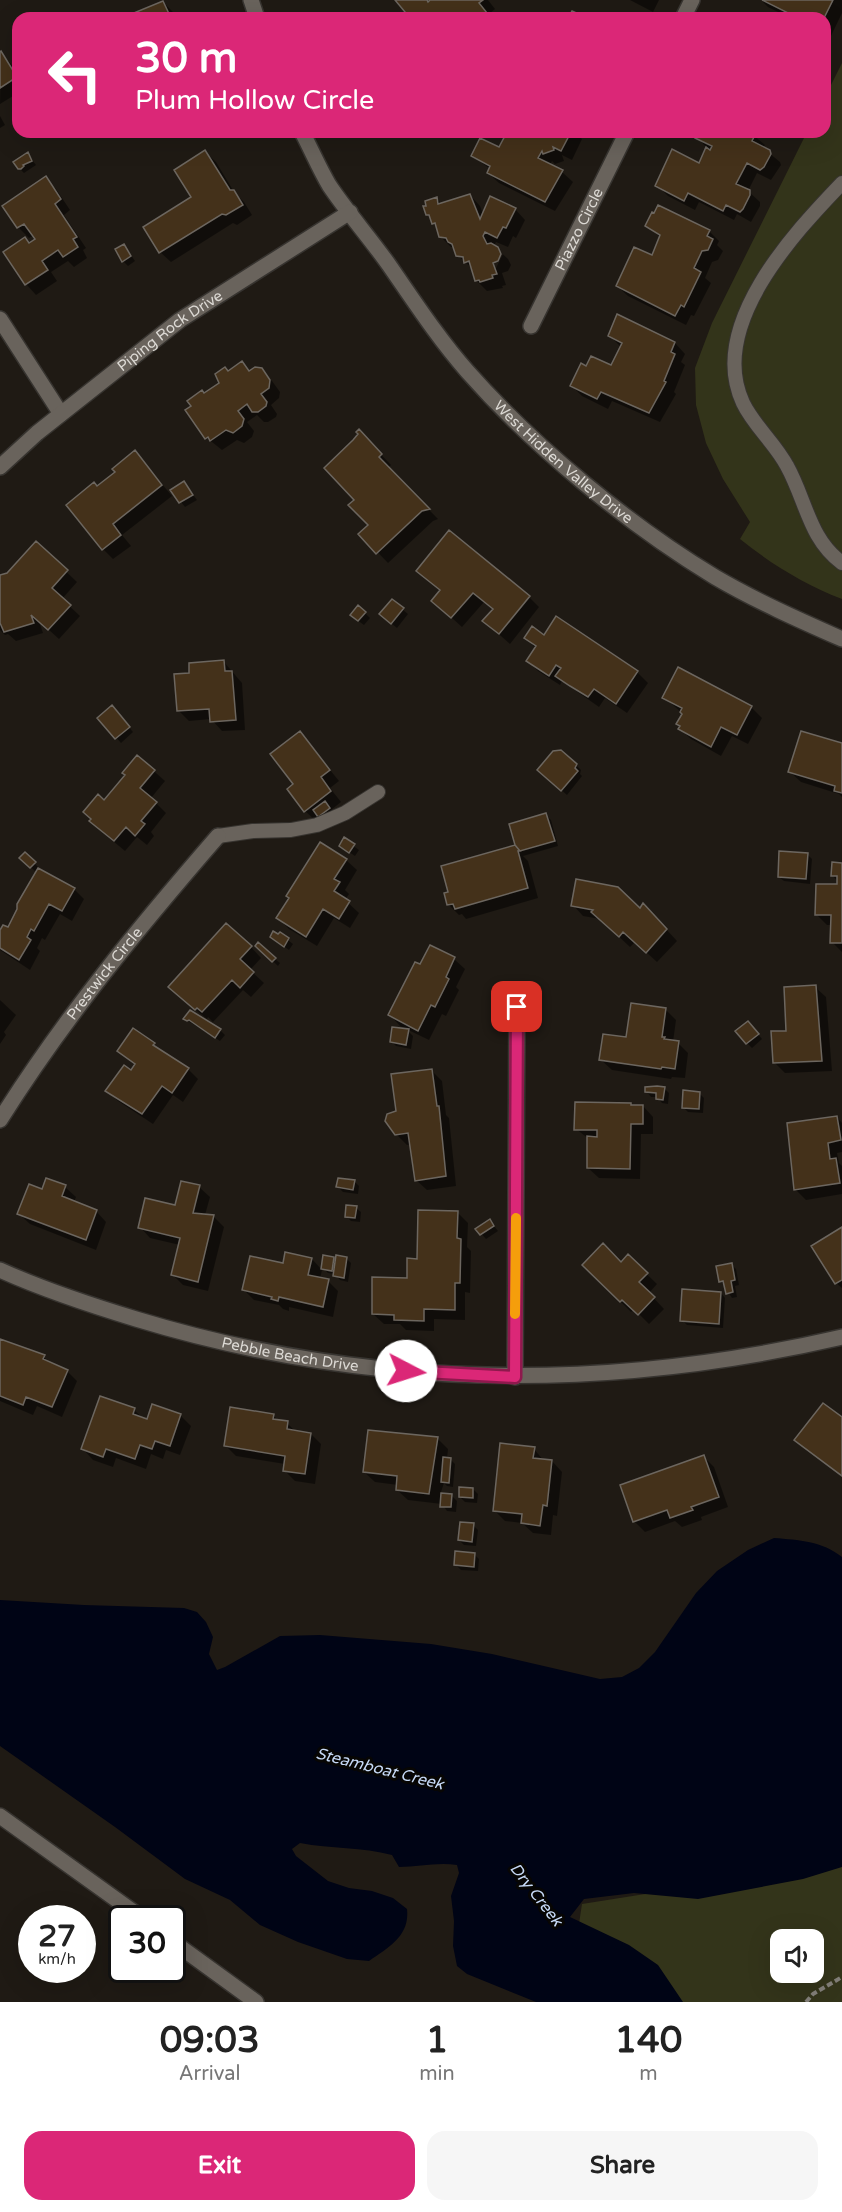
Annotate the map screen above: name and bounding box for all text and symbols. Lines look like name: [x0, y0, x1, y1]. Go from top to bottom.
text: 30 m: [135, 33, 237, 84]
icon: left: [36, 36, 114, 114]
text: Plum Hollow Circle: [135, 84, 374, 117]
street label: Piazzo Circle: [551, 185, 607, 274]
street label: Piping Rock Drive: [113, 286, 226, 375]
street label: West Hidden Valley Drive: [490, 397, 636, 527]
street label: Prestwick Circle: [63, 924, 146, 1023]
pin: [491, 981, 542, 1032]
icon: arrive: [500, 990, 533, 1023]
street label: Pebble Beach Drive: [220, 1333, 360, 1375]
position arrow: [374, 1339, 438, 1403]
water label: Steamboat Creek: [314, 1743, 447, 1795]
water label: Dry Creek: [505, 1859, 568, 1931]
speed limit sign: 30: [108, 1905, 186, 1983]
text: 27: [38, 1918, 76, 1955]
map controls: [770, 1929, 824, 1983]
button: sound: [770, 1929, 824, 1983]
text: km/h: [38, 1950, 76, 1968]
text: 09:03: [160, 2019, 260, 2062]
text: 1: [426, 2019, 448, 2062]
text: 140: [614, 2019, 682, 2062]
text: Arrival: [179, 2062, 241, 2086]
text: min: [419, 2062, 455, 2086]
text: m: [639, 2062, 658, 2086]
button: Exit: [24, 2131, 415, 2200]
button: Share: [427, 2131, 818, 2200]

